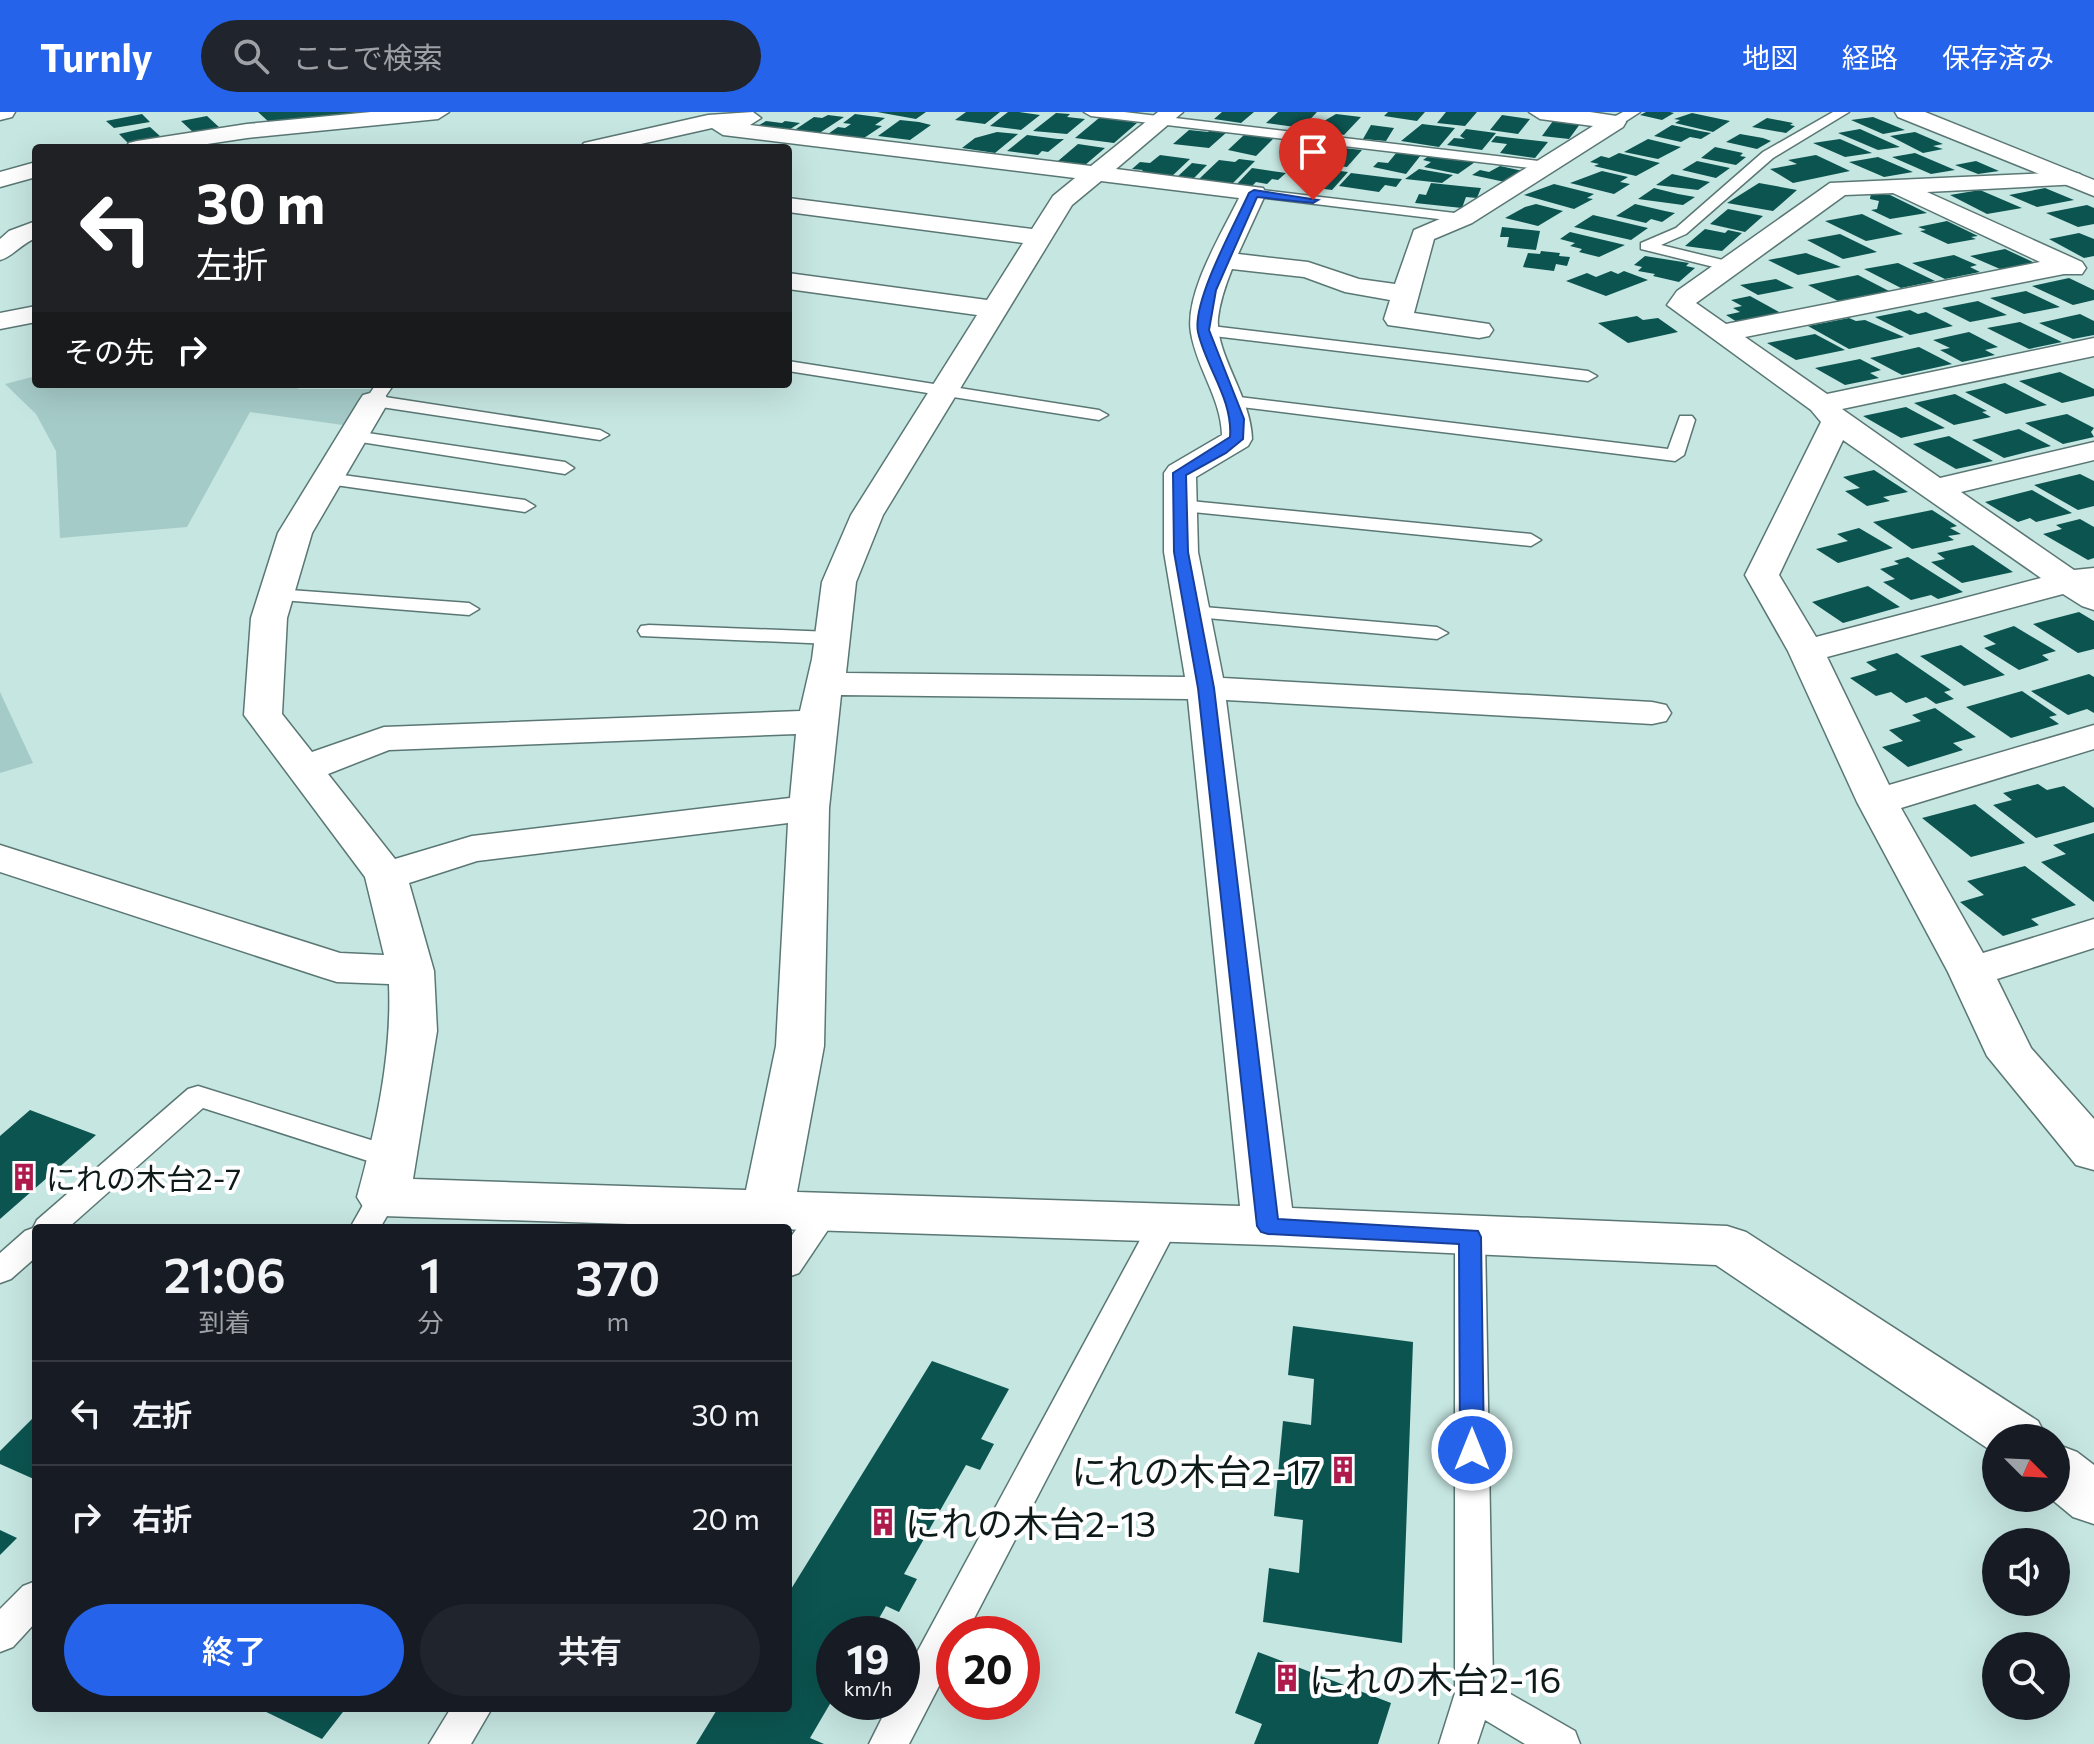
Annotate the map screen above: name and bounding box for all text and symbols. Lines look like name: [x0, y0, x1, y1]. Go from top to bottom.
search box: [201, 20, 761, 92]
text: Turnly: [40, 33, 153, 80]
icon: search: [229, 34, 273, 78]
text: ここで検索: [293, 38, 443, 75]
text: 地図: [1742, 40, 1798, 74]
text: 経路: [1842, 40, 1898, 74]
text: 保存済み: [1942, 40, 2054, 74]
pin: [1279, 118, 1347, 200]
icon: arrive: [1291, 130, 1335, 174]
text: 30 m: [196, 167, 325, 236]
icon: left: [64, 176, 168, 280]
text: 左折: [196, 241, 268, 285]
icon: right: [170, 328, 214, 372]
text: その先: [64, 332, 154, 369]
place label: にれの木台2-7: [46, 1159, 241, 1196]
building icon: にれの木台2-7: [9, 1162, 39, 1192]
text: 21:06: [164, 1244, 286, 1303]
text: 1: [420, 1244, 441, 1303]
text: 370: [575, 1247, 660, 1306]
text: m: [606, 1305, 629, 1336]
text: 到着: [199, 1306, 251, 1337]
text: 分: [417, 1306, 443, 1337]
icon: left: [64, 1391, 108, 1435]
text: 左折: [132, 1395, 192, 1432]
text: 30 m: [691, 1395, 760, 1432]
position arrow: [1430, 1408, 1514, 1492]
north arrow: [1982, 1424, 2070, 1512]
map controls: [1982, 1424, 2070, 1720]
place label: にれの木台2-17: [1071, 1448, 1321, 1492]
building icon: にれの木台2-17: [1328, 1455, 1358, 1485]
icon: right: [64, 1495, 108, 1539]
text: 右折: [132, 1499, 192, 1536]
text: 20 m: [692, 1499, 760, 1536]
place label: にれの木台2-13: [905, 1500, 1156, 1544]
building icon: にれの木台2-13: [868, 1507, 898, 1537]
button: sound: [1982, 1528, 2070, 1616]
button: 終了: [64, 1604, 404, 1696]
button: 共有: [420, 1604, 760, 1696]
speed limit sign: 20: [936, 1616, 1040, 1720]
button: search: [1982, 1632, 2070, 1720]
text: 19: [847, 1633, 889, 1682]
place label: にれの木台2-16: [1309, 1656, 1561, 1700]
building icon: にれの木台2-16: [1272, 1663, 1302, 1693]
text: km/h: [844, 1676, 892, 1700]

